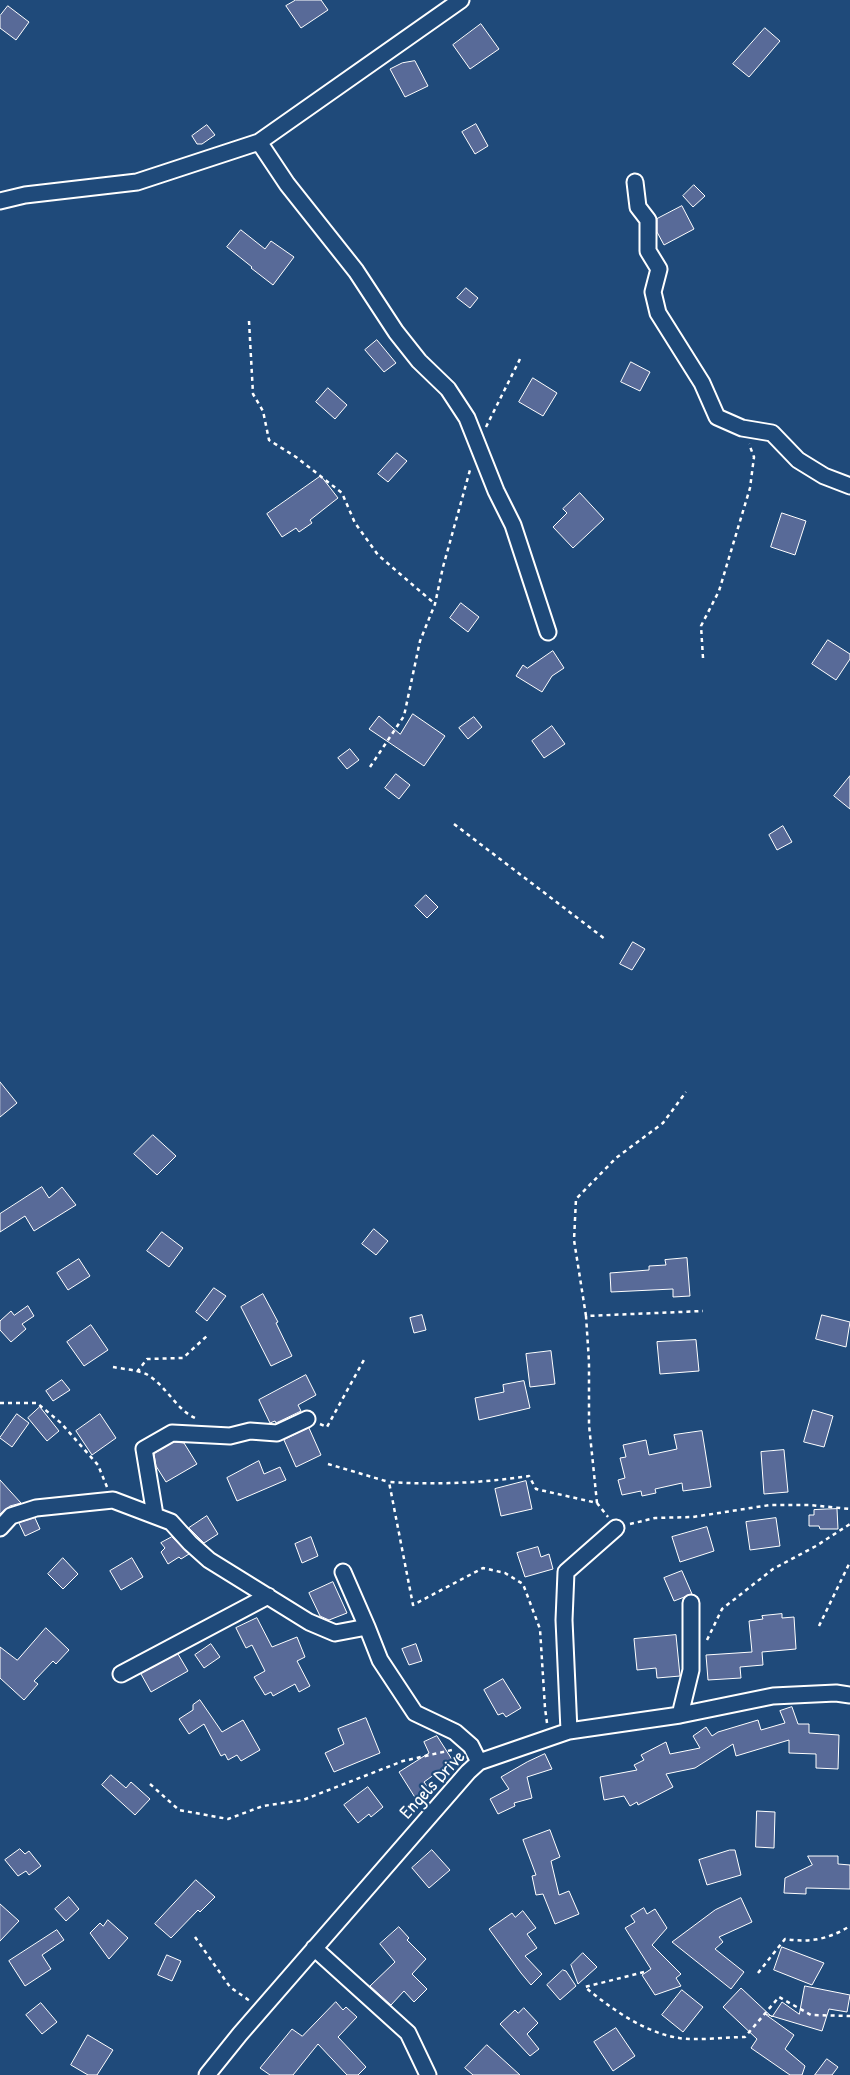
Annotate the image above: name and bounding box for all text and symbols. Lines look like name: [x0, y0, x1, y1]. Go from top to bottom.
street label: Engels Drive: [396, 1746, 470, 1824]

